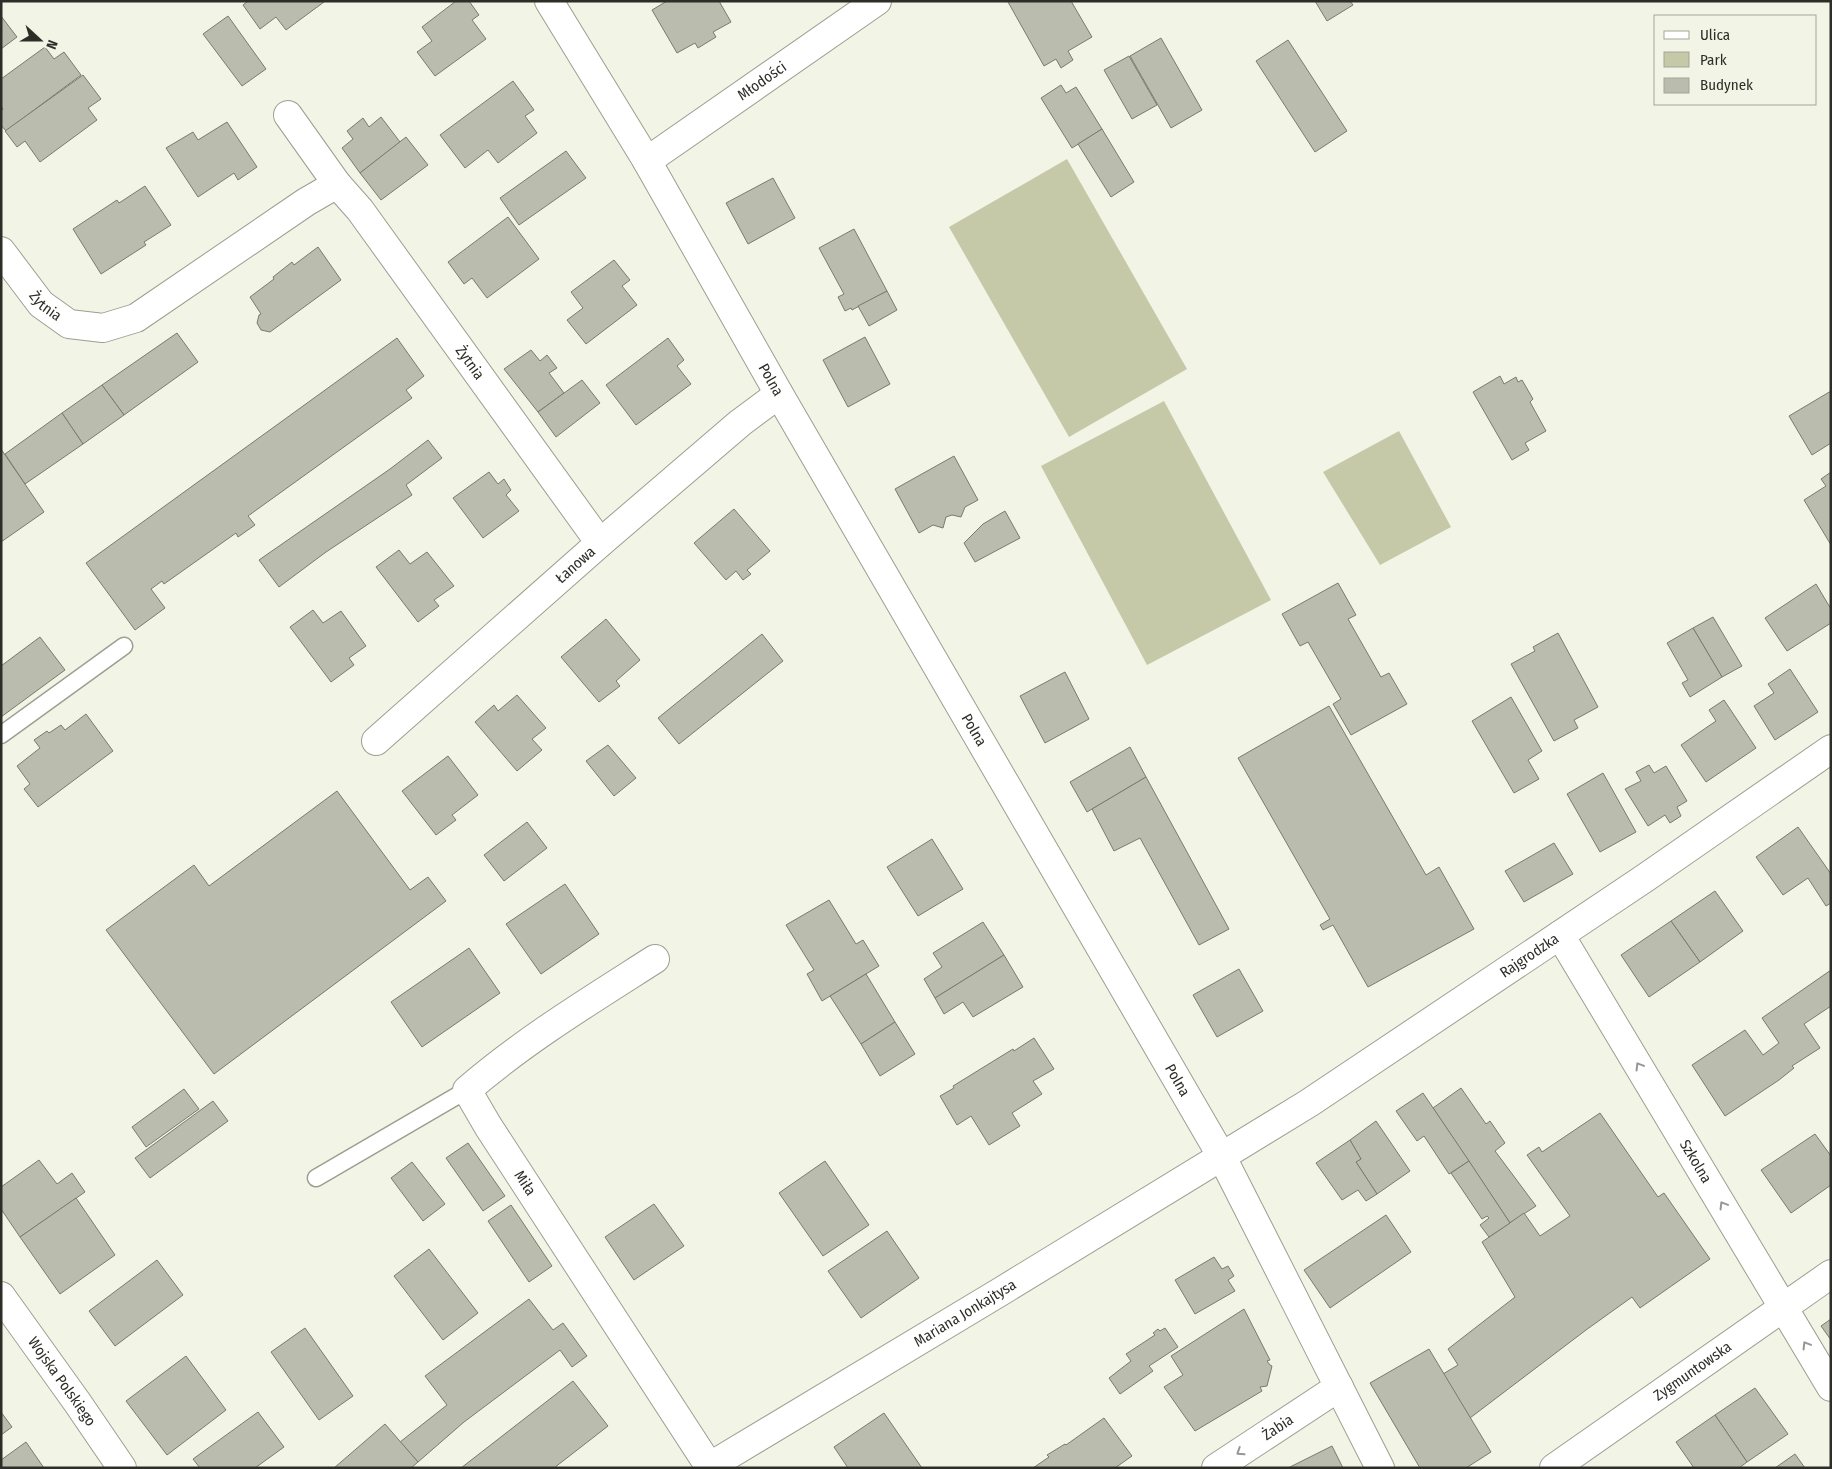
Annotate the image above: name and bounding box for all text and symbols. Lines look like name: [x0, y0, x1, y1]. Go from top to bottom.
north arrow: [15, 15, 65, 65]
legend: [1654, 15, 1817, 105]
text: Ulica: [1700, 26, 1730, 44]
text: N: [42, 38, 61, 51]
text: Park: [1700, 51, 1727, 69]
street label: Młodości: [734, 58, 790, 104]
text: Budynek: [1700, 76, 1753, 94]
street label: Żytnia: [25, 287, 65, 325]
street label: Żytnia: [452, 342, 488, 383]
street label: Polna: [755, 360, 787, 399]
street label: Łanowa: [552, 543, 599, 587]
street label: Polna: [958, 711, 991, 749]
street label: Rajgrodzka: [1496, 929, 1562, 982]
street label: Polna: [1161, 1061, 1194, 1100]
one-way arrow: [1635, 1063, 1645, 1072]
street label: Szkolna: [1676, 1137, 1716, 1186]
street label: Miła: [510, 1167, 540, 1199]
one-way arrow: [1719, 1202, 1729, 1211]
street label: Mariana Jonkajtysa: [911, 1275, 1019, 1351]
street label: Wojska Polskiego: [24, 1333, 100, 1430]
street label: Zygmuntowska: [1650, 1338, 1735, 1404]
one-way arrow: [1802, 1341, 1812, 1350]
street label: Żabia: [1259, 1411, 1297, 1444]
one-way arrow: [1236, 1446, 1246, 1455]

